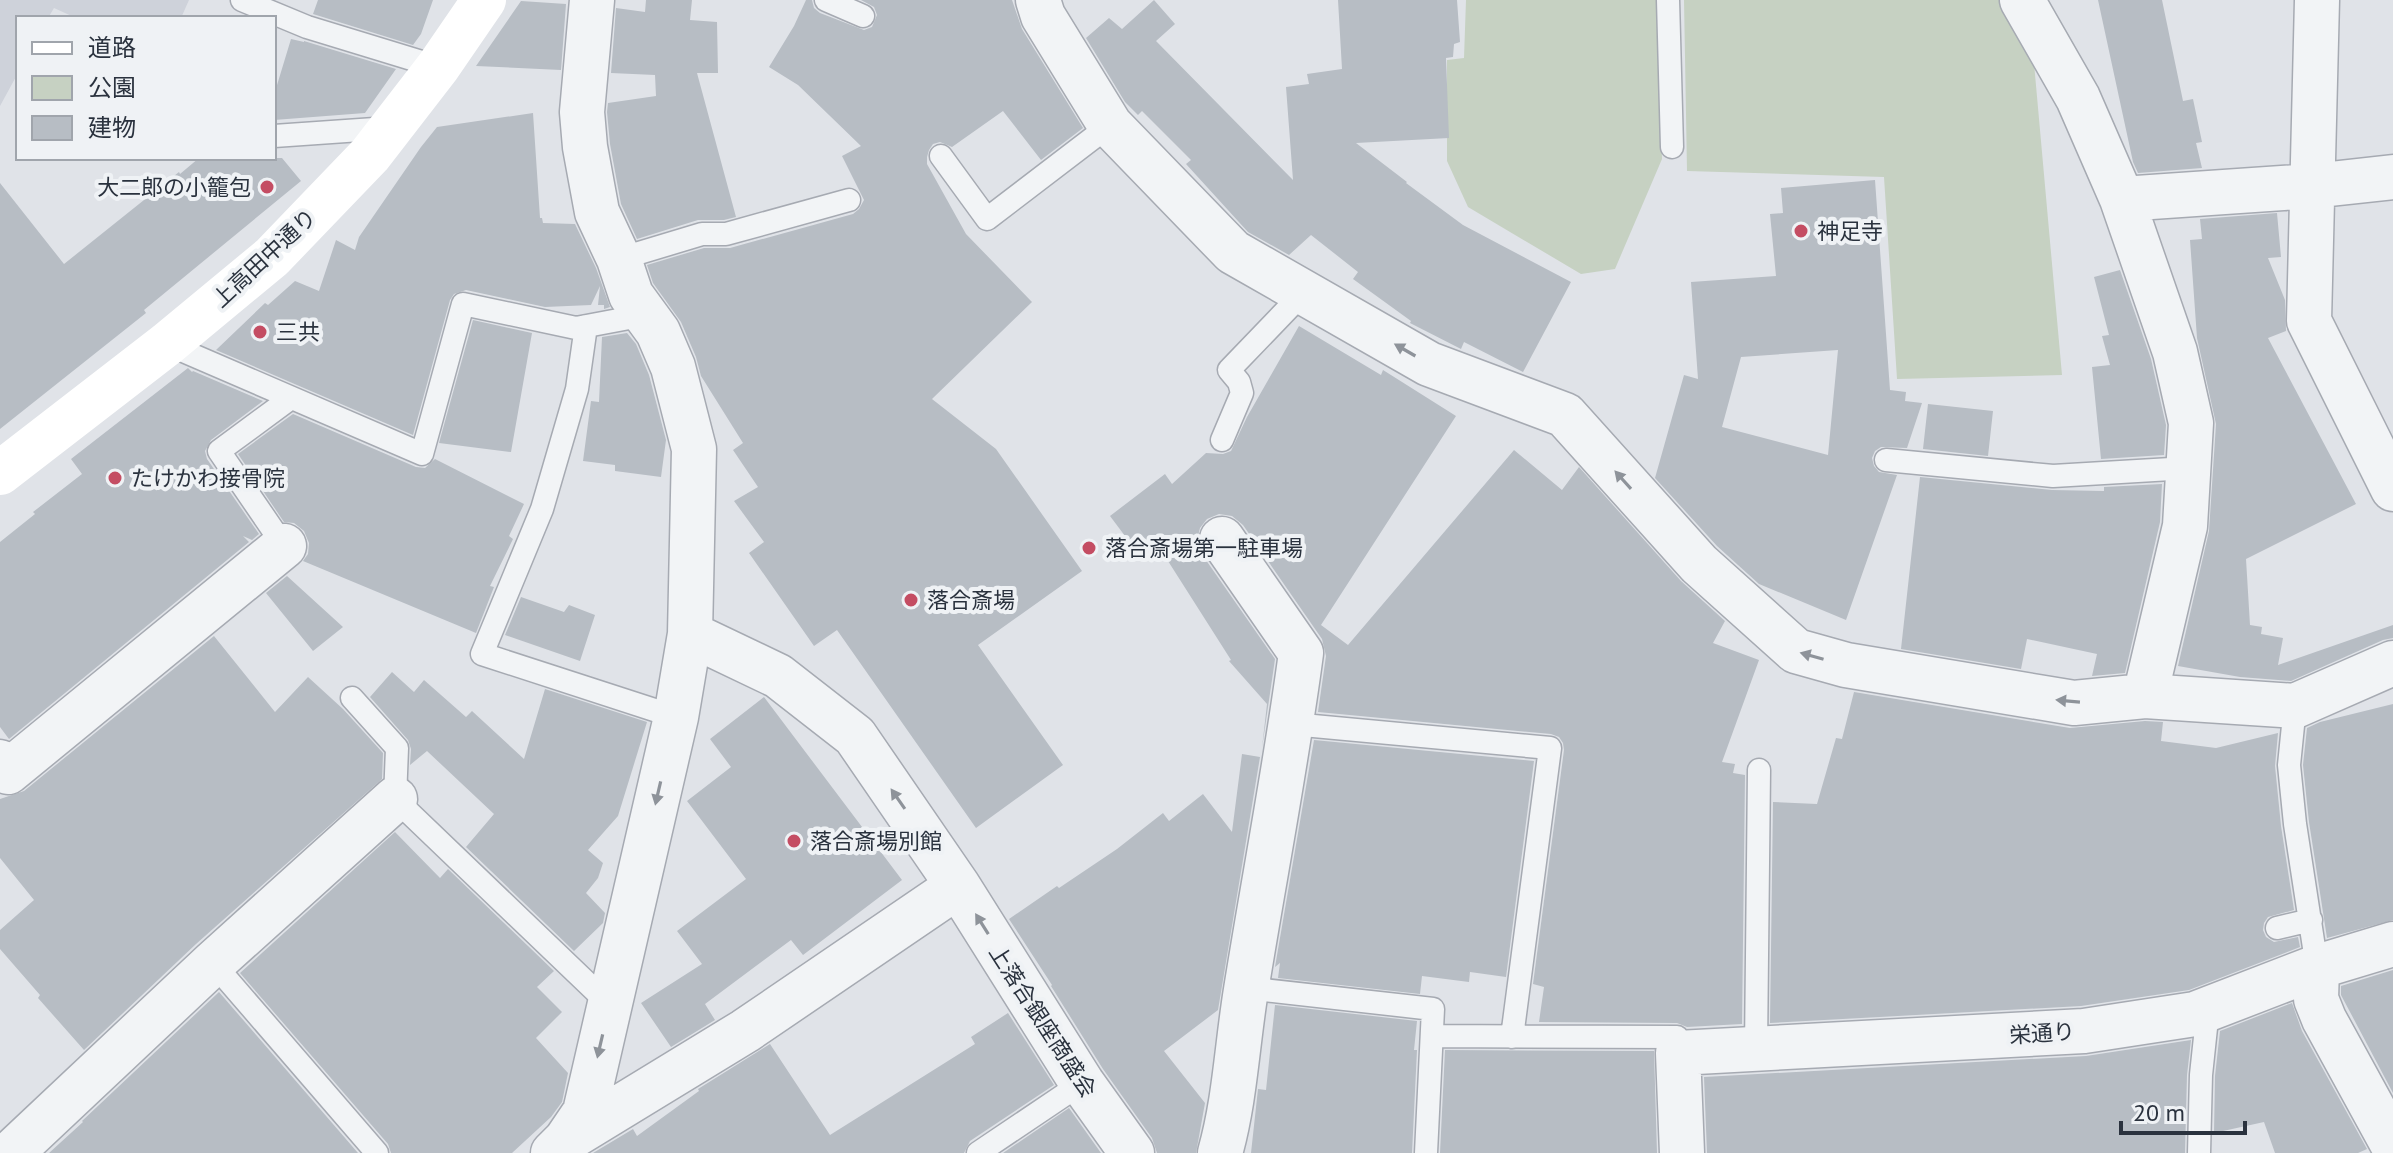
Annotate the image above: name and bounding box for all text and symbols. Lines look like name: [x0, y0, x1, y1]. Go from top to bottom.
legend: [16, 16, 276, 160]
text: 道路: [88, 32, 136, 63]
text: 公園: [88, 72, 136, 103]
text: 建物: [88, 112, 136, 143]
place label: 大二郎の小籠包: [97, 173, 251, 201]
marker: 大二郎の小籠包: [258, 178, 276, 196]
street label: 上高田中通り: [206, 203, 322, 313]
place label: 神足寺: [1817, 217, 1883, 245]
marker: 神足寺: [1792, 222, 1810, 240]
place label: 三共: [276, 318, 320, 346]
marker: 三共: [251, 323, 269, 341]
one-way arrow: [1394, 343, 1416, 357]
place label: たけかわ接骨院: [131, 464, 285, 492]
marker: たけかわ接骨院: [106, 469, 124, 487]
one-way arrow: [1615, 471, 1633, 490]
place label: 落合斎場第一駐車場: [1105, 534, 1303, 562]
marker: 落合斎場第一駐車場: [1080, 539, 1098, 557]
place label: 落合斎場: [927, 586, 1015, 614]
marker: 落合斎場: [902, 591, 920, 609]
one-way arrow: [1800, 649, 1824, 662]
one-way arrow: [2055, 695, 2080, 708]
one-way arrow: [651, 781, 664, 806]
one-way arrow: [891, 788, 906, 809]
place label: 落合斎場別館: [810, 827, 942, 855]
marker: 落合斎場別館: [785, 832, 803, 850]
one-way arrow: [975, 913, 989, 935]
street label: 上落合銀座商盛会: [983, 940, 1103, 1102]
street label: 栄通り: [2008, 1017, 2076, 1049]
one-way arrow: [593, 1034, 606, 1059]
scale bar: [2121, 1085, 2245, 1135]
text: 20 m: [2133, 1097, 2185, 1128]

